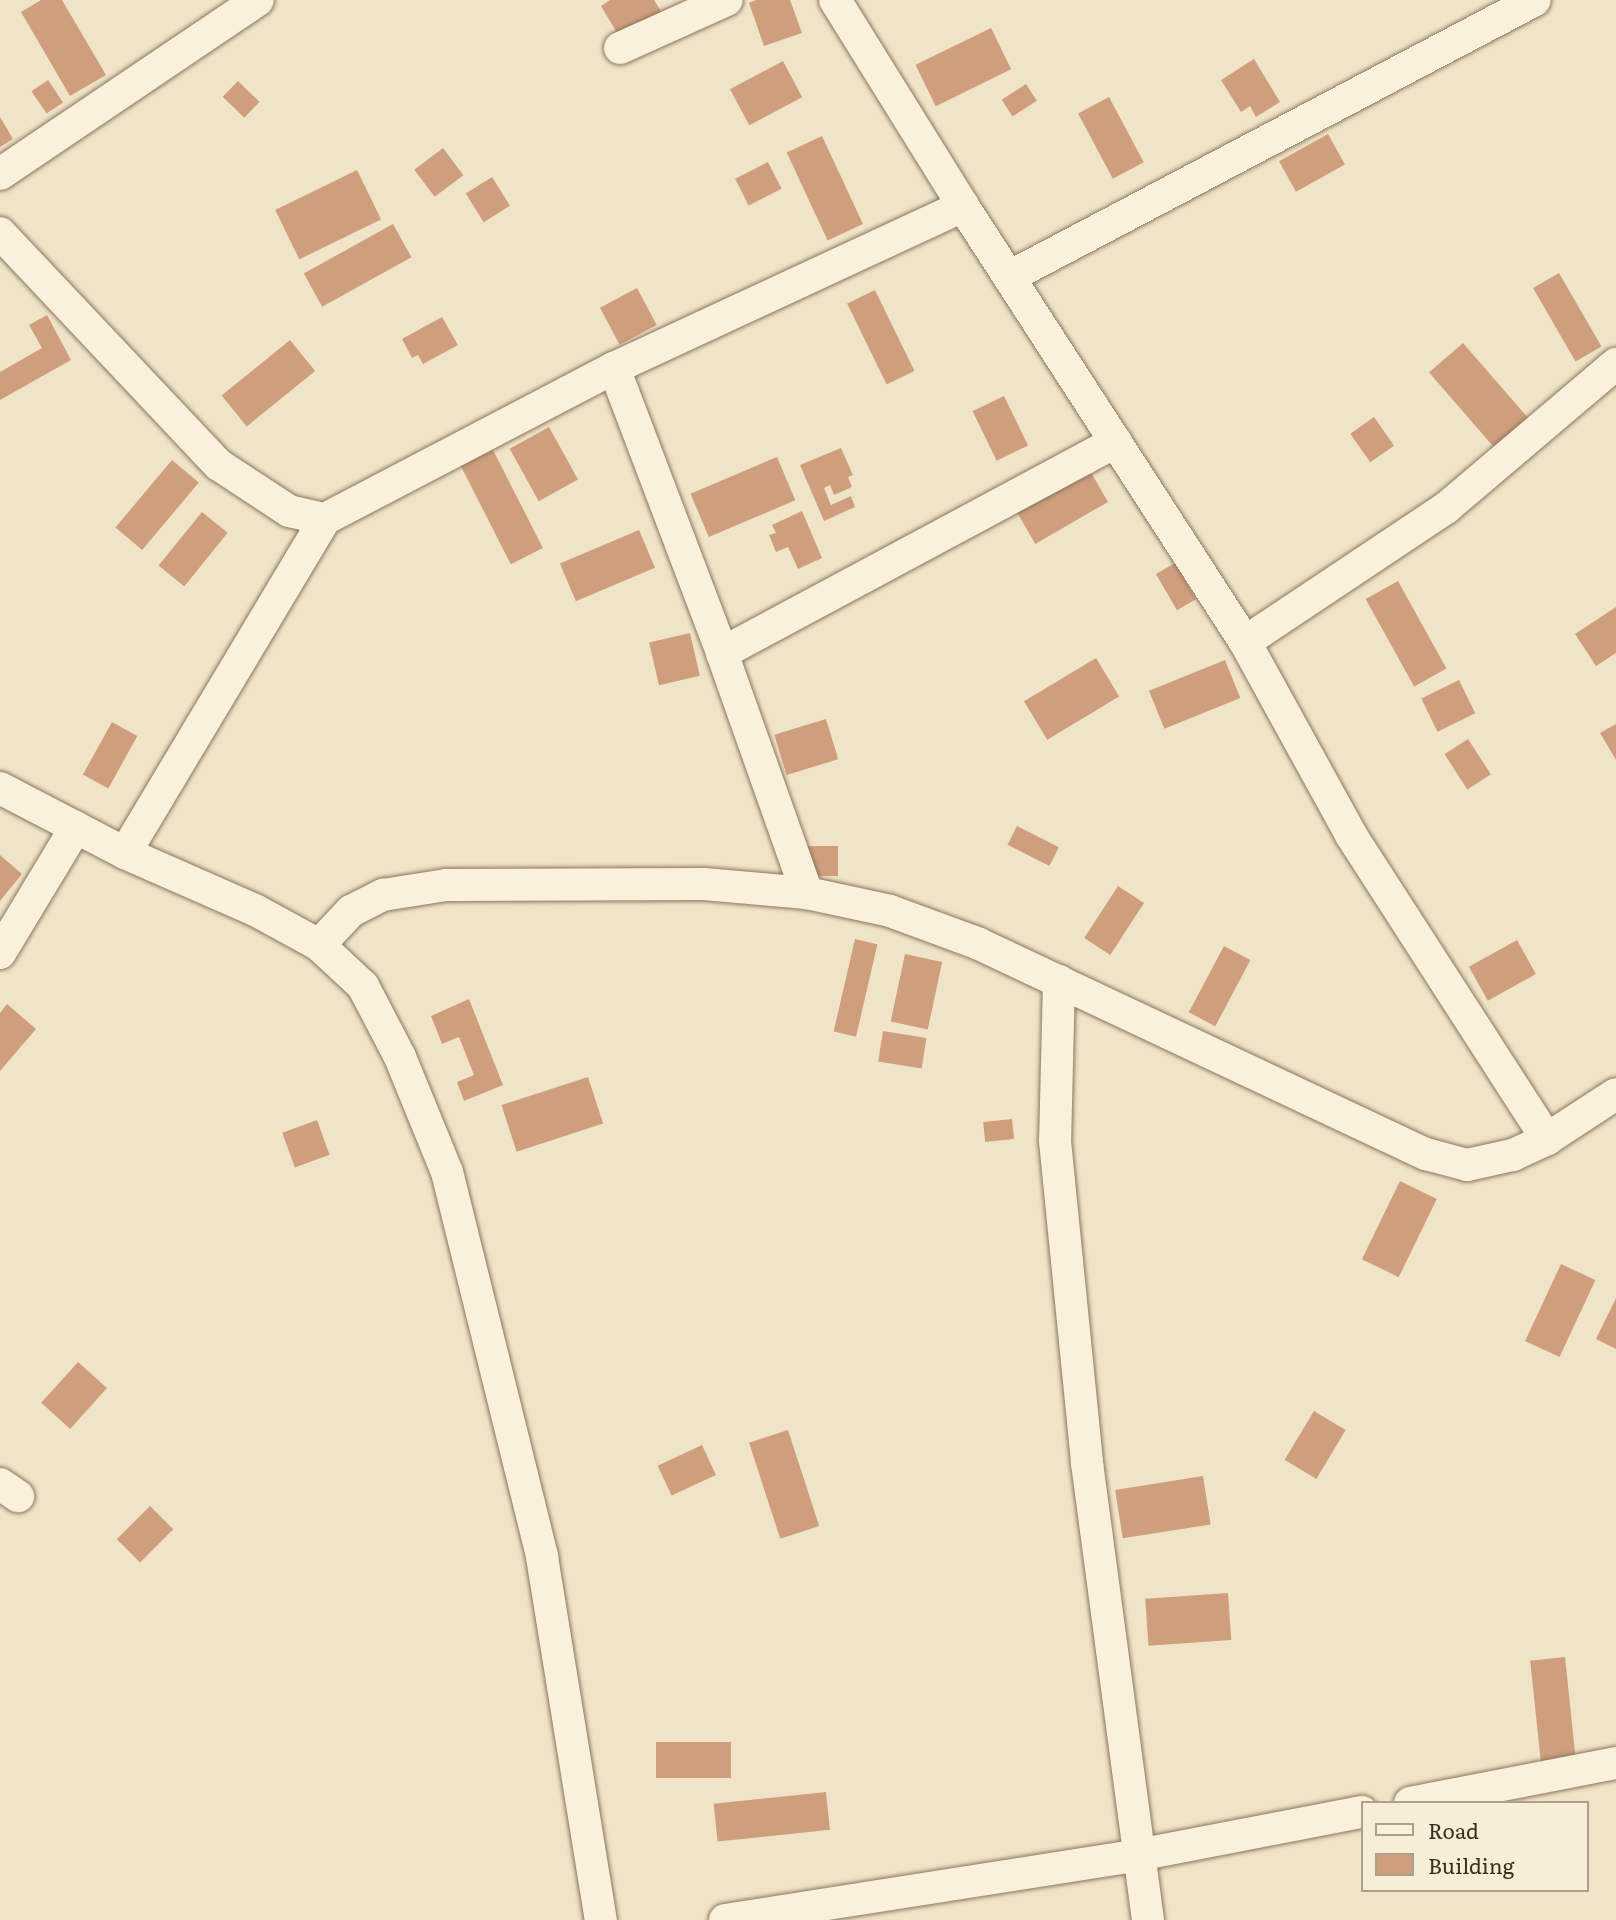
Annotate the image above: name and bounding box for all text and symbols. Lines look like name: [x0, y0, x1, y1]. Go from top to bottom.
legend: [1360, 1801, 1588, 1892]
text: Road: [1428, 1814, 1479, 1845]
text: Building: [1428, 1849, 1514, 1880]

